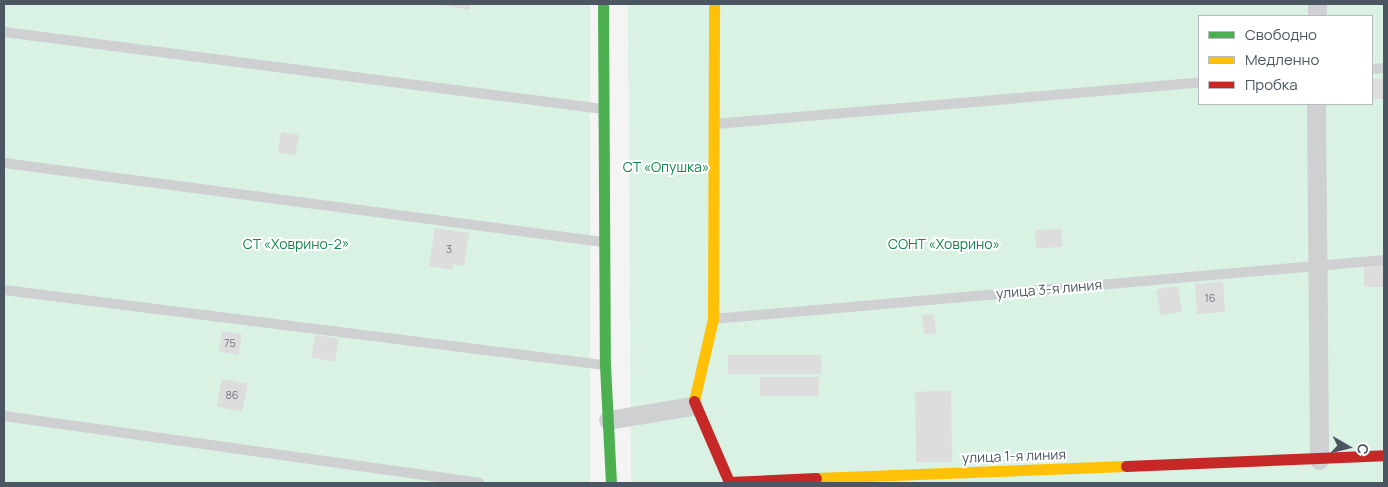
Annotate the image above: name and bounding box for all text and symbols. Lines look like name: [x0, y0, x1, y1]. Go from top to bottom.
legend: [1198, 15, 1373, 105]
text: Свободно: [1245, 24, 1317, 45]
text: Медленно: [1245, 49, 1319, 70]
text: Пробка: [1245, 74, 1298, 95]
park label: СТ «Опушка»: [623, 159, 709, 175]
park label: СТ «Ховрино-2»: [243, 236, 349, 252]
park label: СОНТ «Ховрино»: [888, 236, 1000, 252]
house number: 3: [446, 242, 452, 256]
street label: улица 3-я линия: [995, 276, 1103, 302]
house number: 16: [1204, 291, 1216, 305]
house number: 75: [224, 336, 236, 350]
house number: 86: [225, 388, 239, 402]
north arrow: [1323, 422, 1373, 472]
text: С: [1353, 443, 1373, 456]
street label: улица 1-я линия: [962, 446, 1066, 466]

